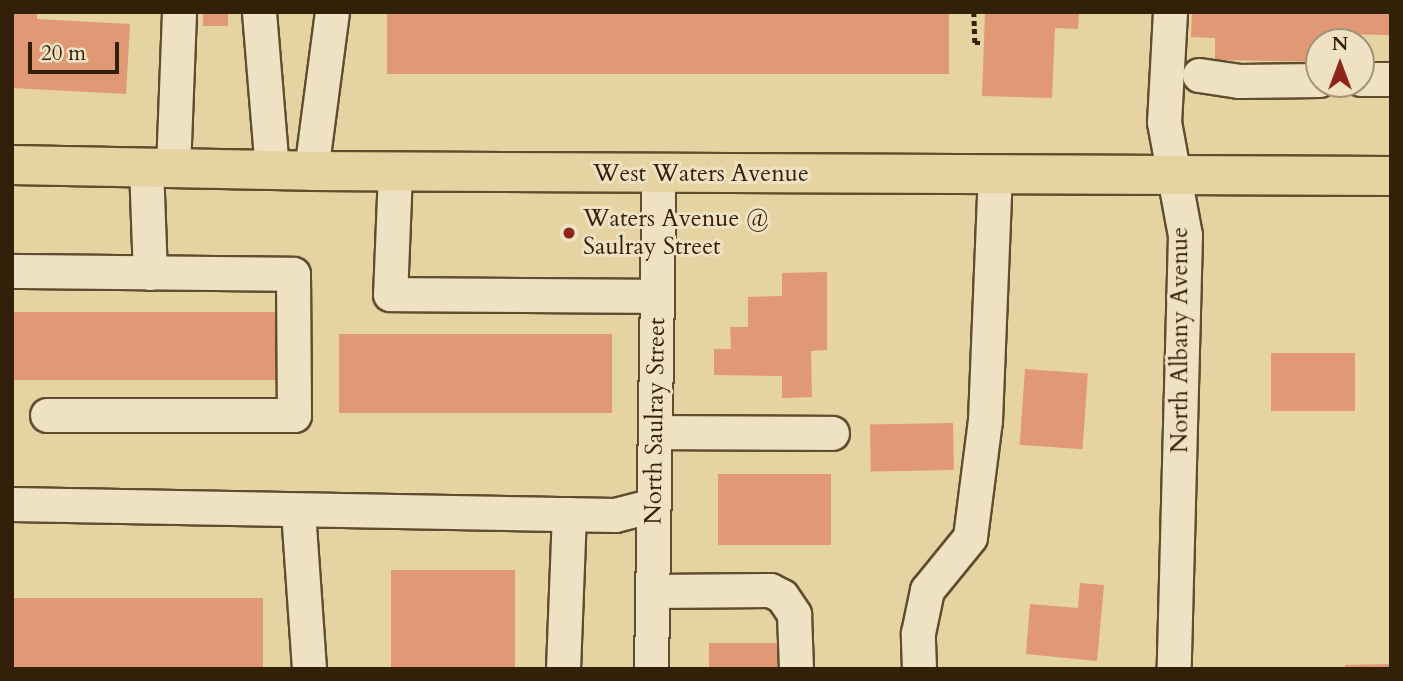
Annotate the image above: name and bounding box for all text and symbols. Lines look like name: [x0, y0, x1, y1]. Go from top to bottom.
scale bar: [32, 28, 122, 72]
north arrow: [1305, 28, 1375, 98]
text: N: [1332, 31, 1348, 57]
text: 20 m: [41, 39, 86, 68]
street label: West Waters Avenue: [593, 160, 809, 188]
place label: Waters Avenue @ Saulray Street: [583, 205, 769, 261]
marker: Waters Avenue @ Saulray Street: [561, 225, 577, 241]
street label: North Albany Avenue: [1166, 227, 1194, 453]
street label: North Saulray Street: [639, 317, 671, 525]

